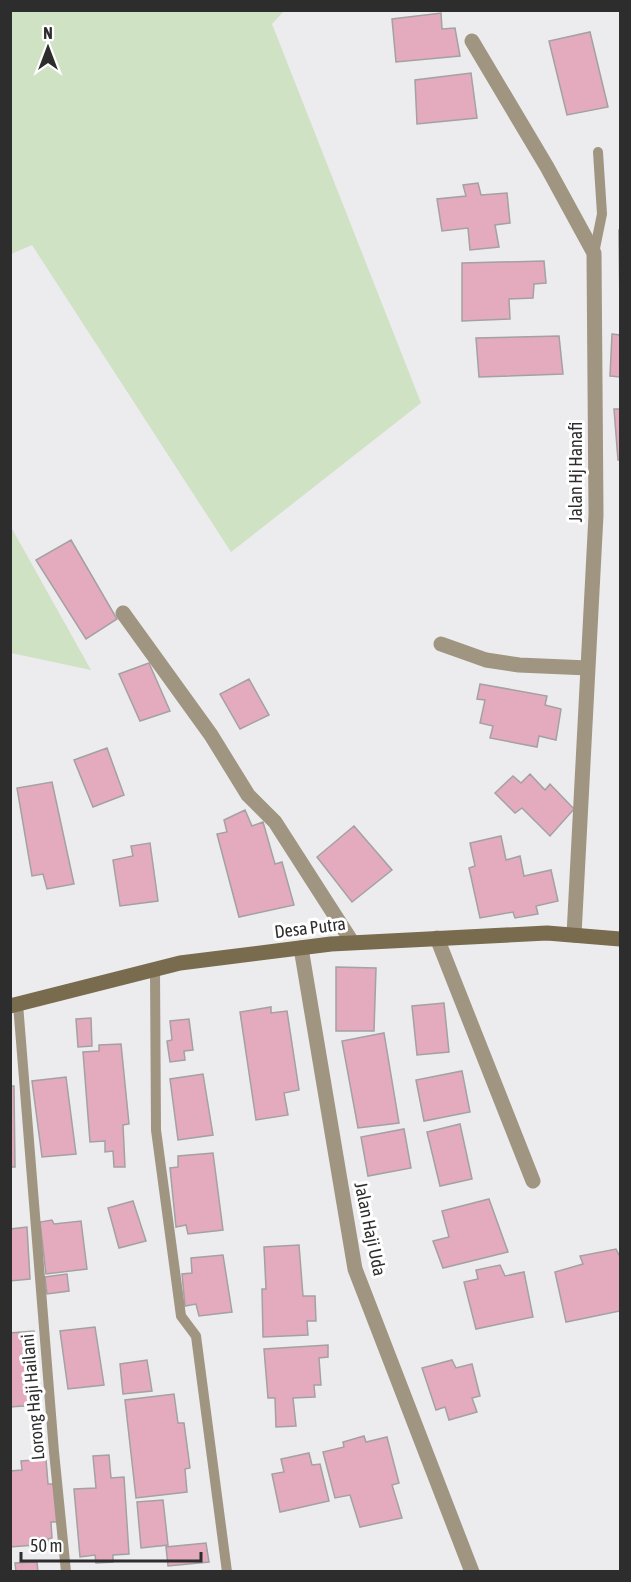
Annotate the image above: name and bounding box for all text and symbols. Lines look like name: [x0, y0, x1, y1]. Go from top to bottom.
north arrow: [18, 18, 78, 78]
text: N: [43, 24, 53, 42]
street label: Jalan Hj Hanafi: [565, 422, 586, 522]
street label: Desa Putra: [273, 913, 347, 942]
street label: Jalan Haji Uda: [350, 1180, 391, 1278]
street label: Lorong Haji Hailani: [17, 1333, 48, 1461]
scale bar: [21, 1525, 201, 1563]
text: 50 m: [30, 1535, 62, 1556]

